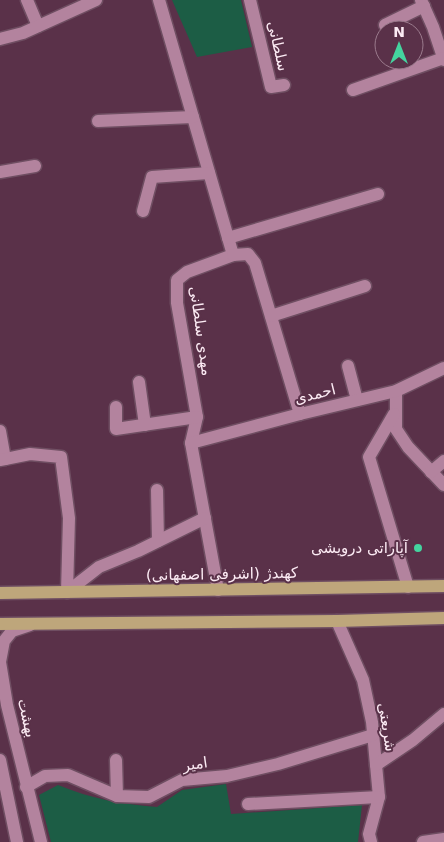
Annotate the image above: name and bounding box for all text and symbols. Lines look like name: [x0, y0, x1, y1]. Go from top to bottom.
street label: سلطانی: [263, 19, 293, 73]
north arrow: [374, 20, 424, 70]
text: N: [393, 24, 405, 40]
street label: مهدی سلطانی: [186, 285, 216, 377]
street label: احمدی: [293, 380, 337, 408]
place label: آپاراتی درویشی: [311, 539, 409, 558]
marker: آپاراتی درویشی: [412, 542, 424, 554]
street label: کهندژ (اشرفی اصفهانی): [146, 564, 299, 584]
street label: بهشت: [14, 697, 40, 739]
street label: شریعتی: [374, 701, 400, 753]
street label: امیر: [180, 753, 209, 775]

